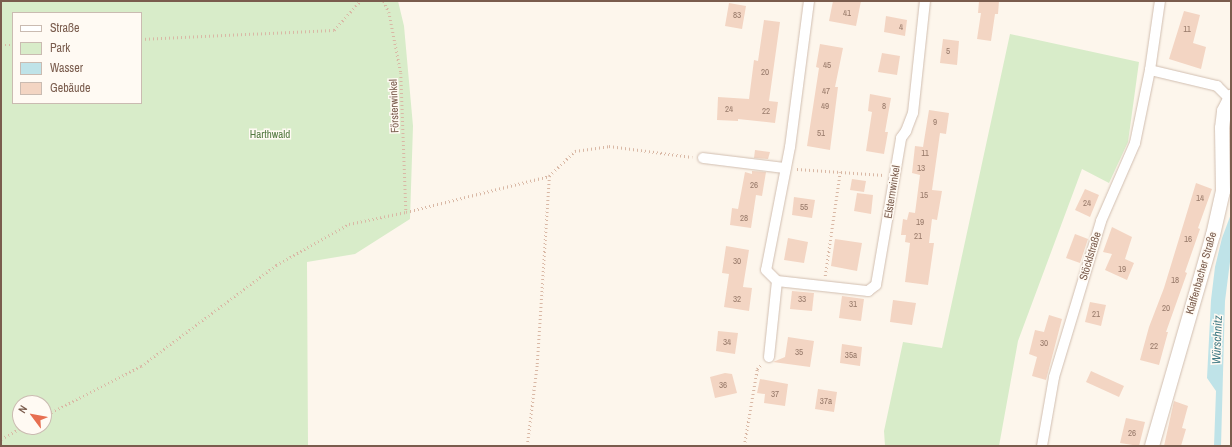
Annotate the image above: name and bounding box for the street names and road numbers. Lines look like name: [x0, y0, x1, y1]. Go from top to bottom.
street label: Försterwinkel: [386, 79, 402, 133]
street label: Elsternwinkel: [881, 164, 903, 220]
street label: Stöcklstraße: [1076, 230, 1104, 282]
street label: Klaffenbacher Straße: [1183, 230, 1219, 316]

